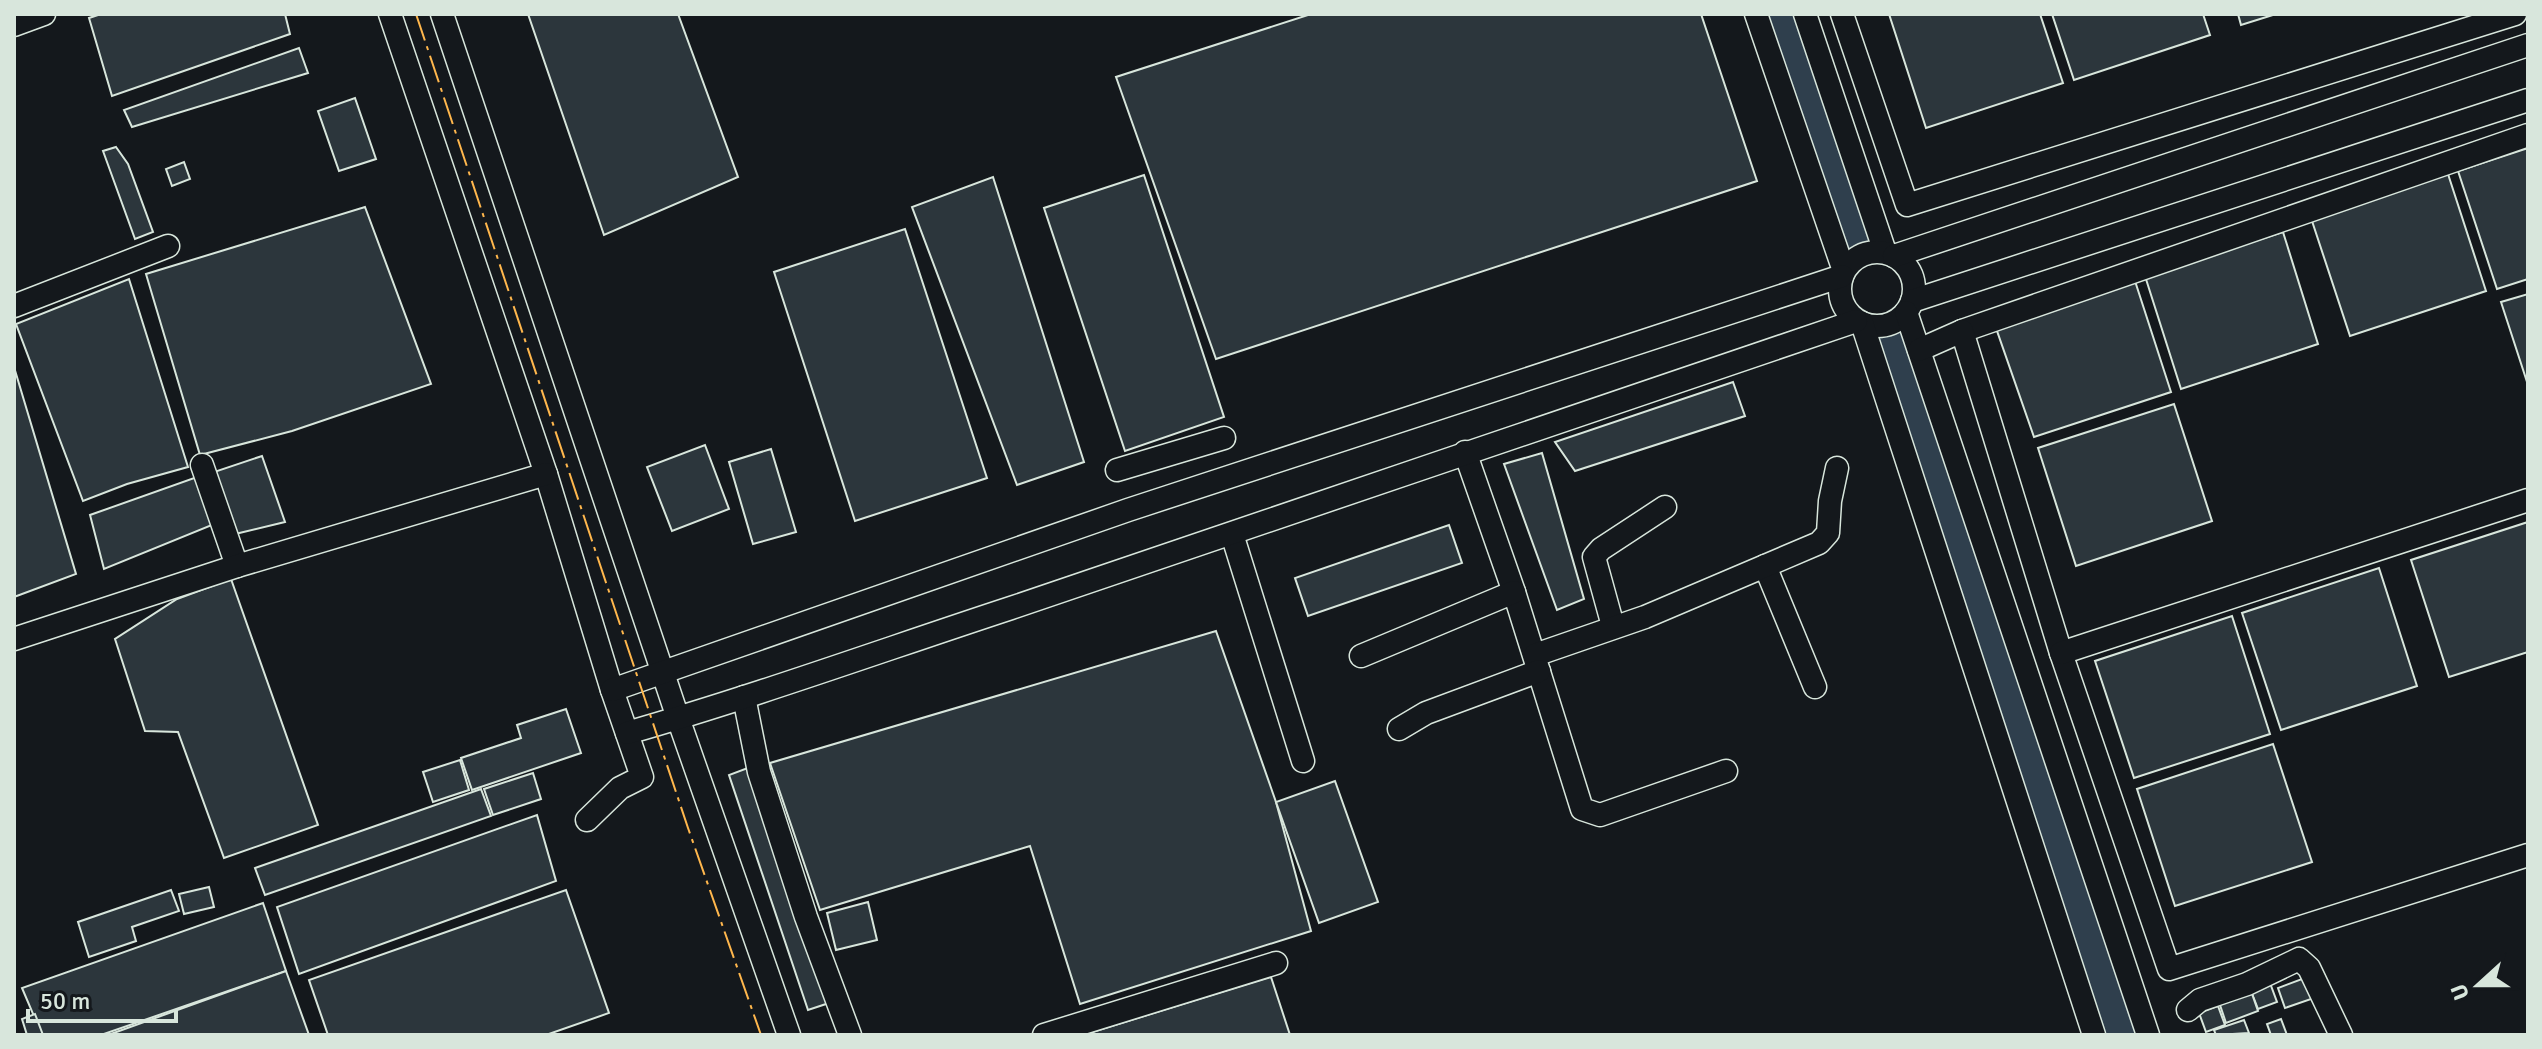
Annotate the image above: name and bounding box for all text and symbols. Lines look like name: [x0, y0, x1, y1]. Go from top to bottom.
north arrow: [2438, 945, 2518, 1025]
scale bar: [28, 973, 176, 1023]
text: U: [2445, 980, 2475, 1004]
text: 50 m: [40, 986, 90, 1016]

